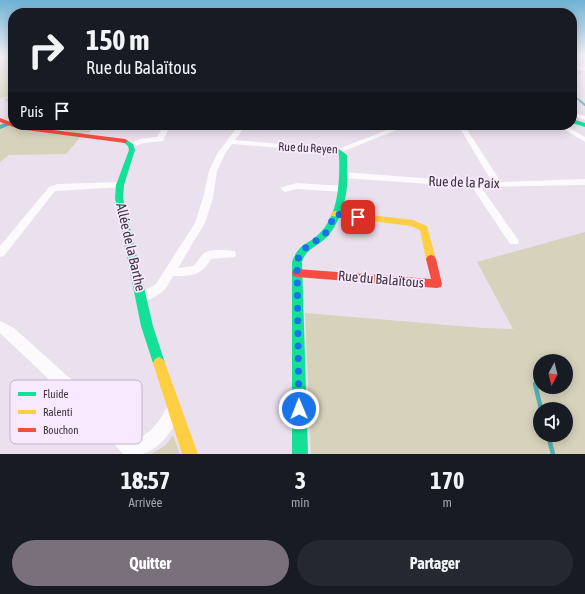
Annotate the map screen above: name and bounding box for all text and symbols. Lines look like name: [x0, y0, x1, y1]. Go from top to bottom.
icon: right: [20, 24, 72, 76]
text: 150 m: [86, 24, 149, 56]
text: Rue du Balaïtous: [86, 57, 197, 78]
icon: arrive: [51, 100, 73, 122]
text: Puis: [20, 103, 43, 120]
street label: Rue du Reyen: [278, 139, 338, 157]
street label: Rue de la Paix: [428, 173, 500, 191]
pin: [341, 200, 375, 234]
street label: Allée de la Barthe: [113, 201, 149, 293]
icon: arrive: [347, 206, 369, 228]
street label: Rue du Balaïtous: [337, 267, 425, 291]
north arrow: [533, 354, 573, 394]
map controls: [533, 354, 573, 442]
legend: [10, 380, 142, 444]
text: Fluide: [43, 388, 68, 400]
position arrow: [278, 388, 320, 430]
button: sound: [533, 402, 573, 442]
text: Ralenti: [43, 406, 72, 418]
text: Bouchon: [43, 424, 79, 436]
text: 18:57: [121, 467, 170, 494]
text: 3: [295, 467, 306, 494]
text: 170: [430, 467, 464, 494]
text: Arrivée: [128, 495, 162, 510]
text: min: [291, 495, 310, 510]
text: m: [443, 495, 452, 510]
button: Quitter: [12, 540, 289, 586]
button: Partager: [297, 540, 573, 586]

